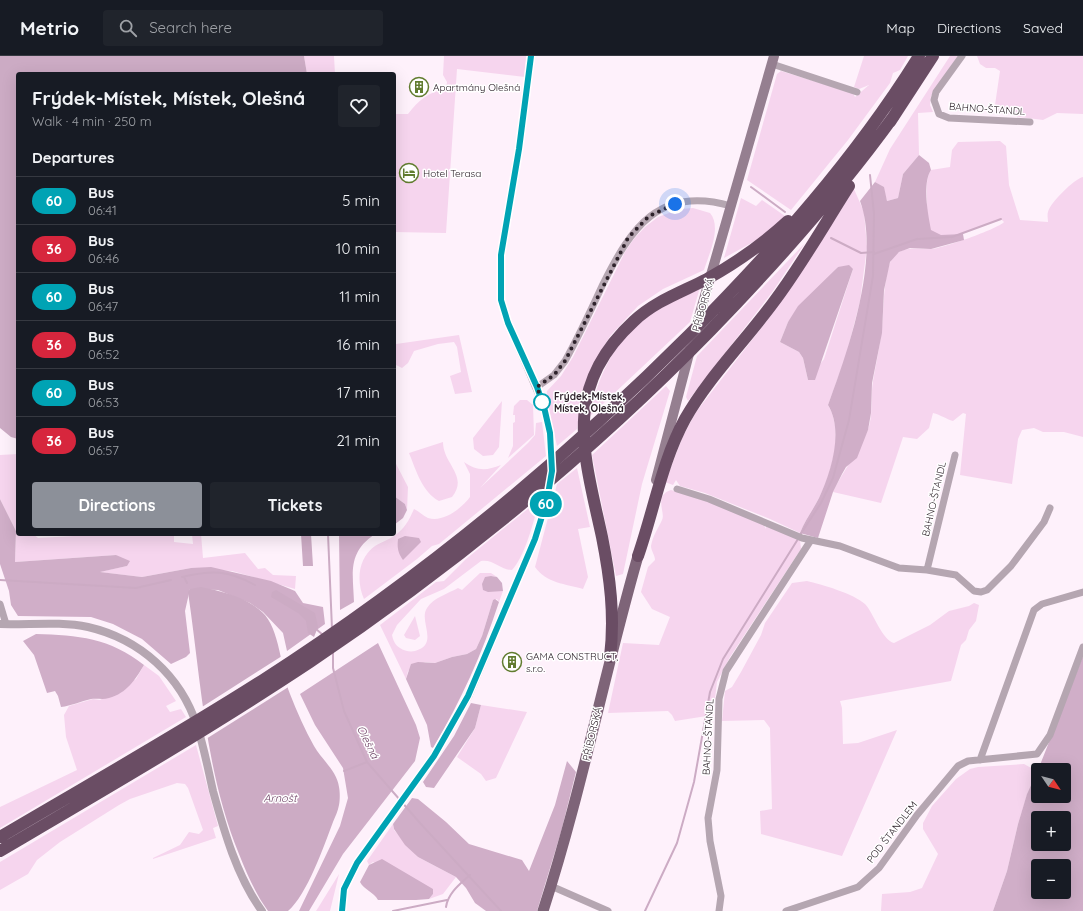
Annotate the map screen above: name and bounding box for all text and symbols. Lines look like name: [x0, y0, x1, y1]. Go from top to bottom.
search box: [103, 10, 383, 46]
text: Metrio: [20, 16, 79, 40]
icon: search: [117, 17, 139, 39]
text: Search here: [149, 18, 232, 37]
text: Map: [886, 19, 915, 37]
text: Directions: [937, 19, 1001, 37]
text: Saved: [1023, 19, 1063, 37]
building icon: Apartmány Olešná: [408, 76, 430, 98]
place label: Apartmány Olešná: [433, 81, 520, 94]
button: heart: [338, 85, 380, 127]
text: Frýdek-Místek, Místek, Olešná: [32, 86, 305, 110]
street label: BAHNO-ŠTANDL: [948, 100, 1026, 118]
text: Walk · 4 min · 250 m: [32, 113, 152, 129]
text: Departures: [32, 148, 114, 167]
hotel icon: Hotel Terasa: [398, 162, 420, 184]
place label: Hotel Terasa: [423, 167, 481, 180]
text: Bus: [88, 183, 114, 202]
text: 5 min: [342, 191, 380, 210]
text: 60: [46, 192, 62, 210]
your location: [665, 194, 685, 214]
text: 06:41: [88, 202, 117, 218]
text: Bus: [88, 231, 114, 250]
text: 10 min: [336, 239, 380, 258]
text: 36: [46, 240, 62, 258]
text: 06:46: [88, 250, 119, 266]
street label: PŘÍBORSKÁ: [689, 276, 717, 333]
text: Bus: [88, 279, 114, 298]
text: 11 min: [339, 287, 380, 306]
text: 60: [46, 288, 62, 306]
text: 06:47: [88, 298, 118, 314]
text: Bus: [88, 327, 114, 346]
text: 16 min: [337, 335, 380, 354]
text: 36: [46, 336, 62, 354]
text: 06:52: [88, 346, 119, 362]
text: Bus: [88, 375, 114, 394]
text: 17 min: [337, 383, 380, 402]
text: 60: [46, 384, 62, 402]
place label: Frýdek-Místek, Místek, Olešná: [554, 390, 626, 415]
marker: Frýdek-Místek, Místek, Olešná: [533, 393, 551, 411]
text: 06:53: [88, 394, 119, 410]
text: Bus: [88, 423, 114, 442]
text: 21 min: [336, 431, 380, 450]
text: 36: [46, 432, 62, 450]
text: 06:57: [88, 442, 119, 458]
street label: BAHNO-ŠTANDL: [919, 460, 949, 538]
button: Directions: [32, 482, 202, 528]
button: Tickets: [210, 482, 380, 528]
line badge: 60: [528, 491, 564, 517]
text: 60: [538, 495, 554, 513]
place label: GAMA CONSTRUCT, s.r.o.: [526, 650, 618, 675]
building icon: GAMA CONSTRUCT, s.r.o.: [501, 651, 523, 673]
street label: BAHNO-ŠTANDL: [700, 698, 717, 776]
street label: PŘÍBORSKÁ: [579, 705, 605, 762]
water label: Olešná: [354, 723, 383, 762]
north arrow: [1031, 763, 1071, 803]
map controls: [1031, 763, 1071, 899]
water label: Arnošt: [263, 791, 298, 805]
street label: POD ŠTANDLEM: [864, 798, 920, 866]
button: +: [1031, 811, 1071, 851]
button: −: [1031, 859, 1071, 899]

